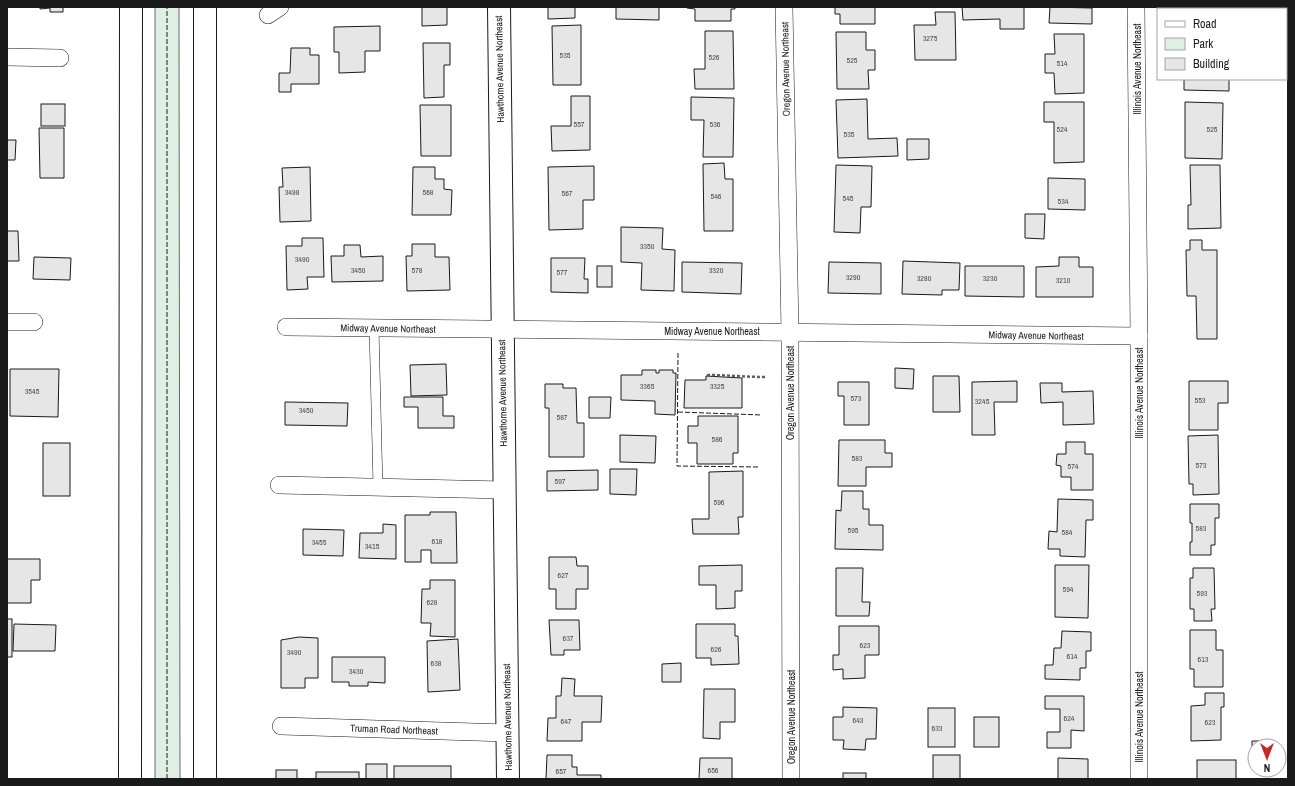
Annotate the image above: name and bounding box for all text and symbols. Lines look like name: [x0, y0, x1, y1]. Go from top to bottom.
legend: [1157, 8, 1287, 80]
street label: Hawthorne Avenue Northeast: [492, 15, 507, 123]
text: Road: [1193, 16, 1217, 32]
street label: Oregon Avenue Northeast: [778, 21, 793, 116]
street label: Illinois Avenue Northeast: [1131, 23, 1144, 115]
house number: 3275: [923, 33, 938, 43]
text: Park: [1193, 36, 1213, 52]
house number: 535: [560, 50, 571, 60]
house number: 526: [709, 52, 720, 62]
house number: 525: [847, 55, 858, 65]
text: Building: [1193, 56, 1230, 72]
house number: 514: [1057, 58, 1068, 68]
house number: 557: [574, 119, 585, 129]
house number: 536: [710, 119, 721, 129]
house number: 524: [1057, 124, 1068, 134]
house number: 525: [1207, 124, 1218, 134]
house number: 535: [844, 129, 855, 139]
house number: 3498: [285, 187, 300, 197]
house number: 568: [423, 187, 434, 197]
house number: 567: [562, 188, 573, 198]
house number: 546: [711, 191, 722, 201]
house number: 545: [843, 193, 854, 203]
house number: 534: [1058, 196, 1069, 206]
house number: 3350: [640, 241, 655, 251]
house number: 3490: [295, 254, 310, 264]
house number: 3450: [351, 265, 366, 275]
house number: 578: [412, 265, 423, 275]
house number: 3320: [709, 265, 724, 275]
house number: 577: [557, 267, 568, 277]
house number: 3290: [846, 272, 861, 282]
house number: 3280: [917, 273, 932, 283]
house number: 3230: [983, 273, 998, 283]
house number: 3210: [1056, 275, 1071, 285]
street label: Midway Avenue Northeast: [340, 321, 437, 336]
street label: Midway Avenue Northeast: [664, 325, 761, 338]
street label: Midway Avenue Northeast: [988, 328, 1085, 343]
street label: Hawthorne Avenue Northeast: [495, 339, 510, 447]
street label: Oregon Avenue Northeast: [784, 345, 797, 440]
street label: Illinois Avenue Northeast: [1133, 347, 1146, 439]
house number: 3365: [640, 381, 655, 391]
house number: 3325: [710, 381, 725, 391]
house number: 3545: [25, 386, 40, 396]
house number: 573: [851, 393, 862, 403]
house number: 553: [1195, 395, 1206, 405]
house number: 3245: [975, 396, 990, 406]
house number: 3450: [299, 405, 314, 415]
house number: 587: [557, 412, 568, 422]
house number: 586: [712, 434, 723, 444]
house number: 583: [852, 453, 863, 463]
house number: 573: [1196, 460, 1207, 470]
house number: 574: [1068, 461, 1079, 471]
house number: 597: [555, 476, 566, 486]
house number: 596: [714, 497, 725, 507]
house number: 583: [1196, 523, 1207, 533]
house number: 595: [848, 525, 859, 535]
house number: 584: [1062, 527, 1073, 537]
house number: 618: [432, 536, 443, 546]
house number: 3455: [312, 537, 327, 547]
house number: 3415: [365, 541, 380, 551]
house number: 627: [558, 570, 569, 580]
house number: 594: [1063, 584, 1074, 594]
house number: 593: [1197, 588, 1208, 598]
house number: 628: [427, 597, 438, 607]
house number: 637: [563, 633, 574, 643]
house number: 623: [860, 640, 871, 650]
house number: 626: [711, 644, 722, 654]
house number: 3490: [287, 647, 302, 657]
house number: 614: [1067, 651, 1078, 661]
house number: 613: [1198, 654, 1209, 664]
house number: 638: [431, 658, 442, 668]
street label: Hawthorne Avenue Northeast: [500, 663, 515, 771]
house number: 3430: [349, 666, 364, 676]
street label: Oregon Avenue Northeast: [785, 669, 798, 764]
street label: Illinois Avenue Northeast: [1133, 671, 1146, 763]
house number: 624: [1064, 713, 1075, 723]
house number: 643: [853, 715, 864, 725]
house number: 647: [561, 716, 572, 726]
house number: 623: [1205, 717, 1216, 727]
street label: Truman Road Northeast: [350, 721, 439, 738]
house number: 633: [932, 723, 943, 733]
north arrow: [1247, 738, 1287, 778]
text: N: [1264, 761, 1270, 775]
house number: 656: [708, 765, 719, 775]
house number: 657: [556, 766, 567, 776]

